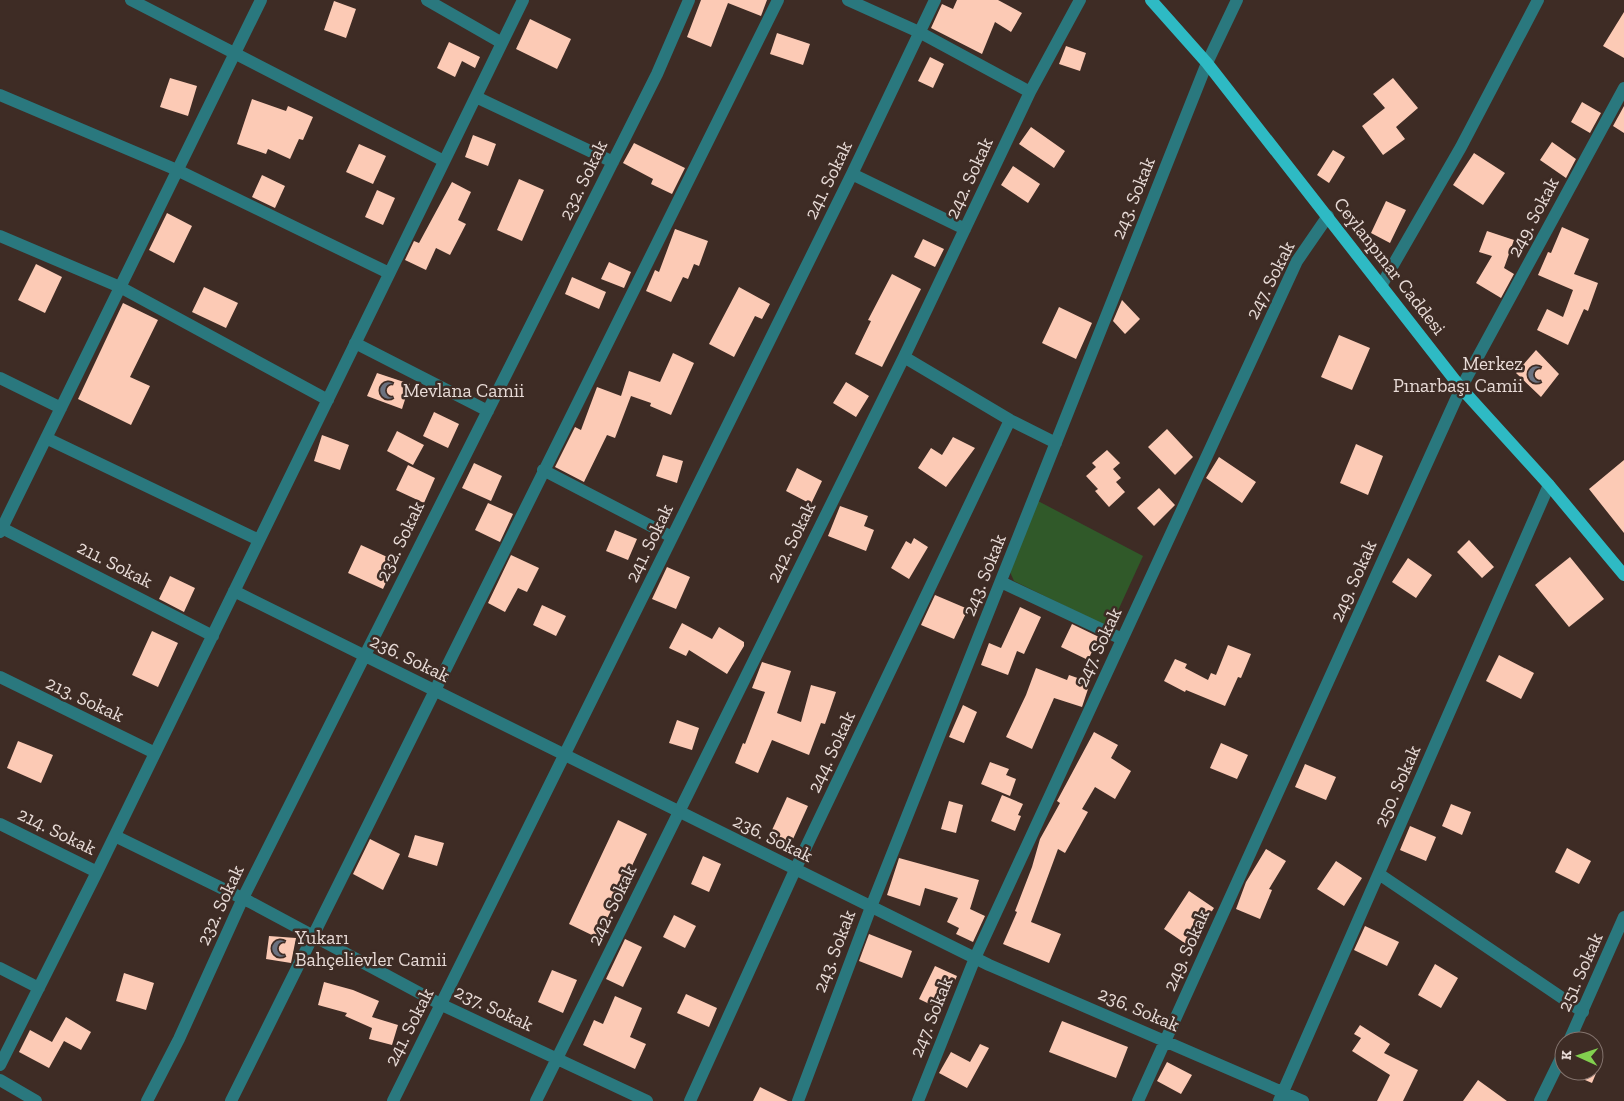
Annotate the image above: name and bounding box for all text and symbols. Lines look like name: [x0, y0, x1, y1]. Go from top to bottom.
street label: 242. Sokak: [940, 134, 998, 222]
street label: 232. Sokak: [554, 136, 612, 224]
street label: 241. Sokak: [799, 137, 857, 223]
street label: 243. Sokak: [1106, 154, 1160, 242]
street label: 249. Sokak: [1502, 173, 1564, 261]
street label: Ceylanpınar Caddesi: [1329, 193, 1451, 339]
street label: 247. Sokak: [1240, 237, 1300, 323]
place label: Merkez Pınarbaşı Camii: [1393, 352, 1523, 397]
mosque icon: Merkez Pınarbaşı Camii: [1527, 364, 1547, 384]
place label: Mevlana Camii: [403, 379, 524, 402]
mosque icon: Mevlana Camii: [379, 380, 399, 400]
street label: 232. Sokak: [371, 497, 429, 585]
street label: 242. Sokak: [762, 498, 820, 586]
street label: 241. Sokak: [620, 500, 678, 586]
street label: 243. Sokak: [957, 531, 1011, 619]
street label: 211. Sokak: [73, 535, 157, 593]
street label: 249. Sokak: [1325, 536, 1381, 626]
street label: 247. Sokak: [1070, 604, 1126, 690]
street label: 236. Sokak: [366, 629, 454, 687]
street label: 213. Sokak: [42, 671, 128, 727]
street label: 244. Sokak: [802, 707, 860, 796]
street label: 250. Sokak: [1369, 741, 1425, 831]
street label: 214. Sokak: [14, 802, 100, 860]
street label: 236. Sokak: [729, 809, 817, 867]
street label: 232. Sokak: [191, 861, 249, 949]
street label: 242. Sokak: [583, 861, 641, 949]
street label: 249. Sokak: [1158, 905, 1214, 995]
street label: 243. Sokak: [808, 906, 860, 995]
place label: Yukarı Bahçelievler Camii: [294, 926, 447, 971]
street label: 251. Sokak: [1552, 929, 1608, 1015]
mosque icon: Yukarı Bahçelievler Camii: [271, 938, 291, 958]
street label: 247. Sokak: [904, 973, 958, 1061]
street label: 237. Sokak: [451, 980, 537, 1036]
street label: 236. Sokak: [1095, 982, 1183, 1036]
street label: 241. Sokak: [380, 984, 438, 1070]
north arrow: [1554, 1031, 1604, 1081]
text: K: [1558, 1050, 1575, 1061]

